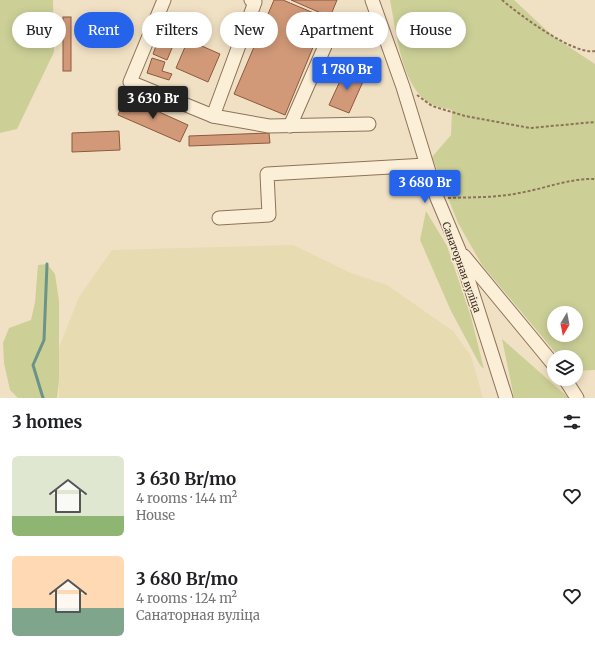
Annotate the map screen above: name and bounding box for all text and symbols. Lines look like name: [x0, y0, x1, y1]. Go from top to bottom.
chip: Buy: [12, 12, 66, 48]
chip: Rent: [74, 12, 134, 48]
chip: Filters: [142, 12, 212, 48]
chip: New: [220, 12, 278, 48]
chip: Apartment: [286, 12, 388, 48]
chip: House: [396, 12, 466, 48]
pin: 1 780 Br: [306, 57, 388, 91]
text: 1 780 Br: [321, 61, 373, 78]
pin: 3 630 Br: [112, 86, 194, 120]
text: 3 630 Br: [127, 90, 179, 107]
pin: 3 680 Br: [384, 170, 466, 204]
text: 3 680 Br: [398, 174, 452, 191]
street label: Санаторная вуліца: [439, 220, 484, 315]
north arrow: [547, 306, 583, 342]
map controls: [547, 306, 583, 386]
button: layers: [547, 350, 583, 386]
text: 3 homes: [12, 411, 82, 433]
icon: filters: [561, 411, 583, 433]
text: 3 630 Br/mo: [136, 468, 236, 490]
icon: home: [44, 472, 92, 520]
icon: heart: [561, 485, 583, 507]
text: 4 rooms · 144 m²: [136, 490, 237, 507]
text: House: [136, 507, 175, 524]
text: 3 680 Br/mo: [136, 568, 238, 590]
icon: home: [44, 572, 92, 620]
icon: heart: [561, 585, 583, 607]
text: 4 rooms · 124 m²: [136, 590, 237, 607]
text: Санаторная вуліца: [136, 607, 260, 624]

